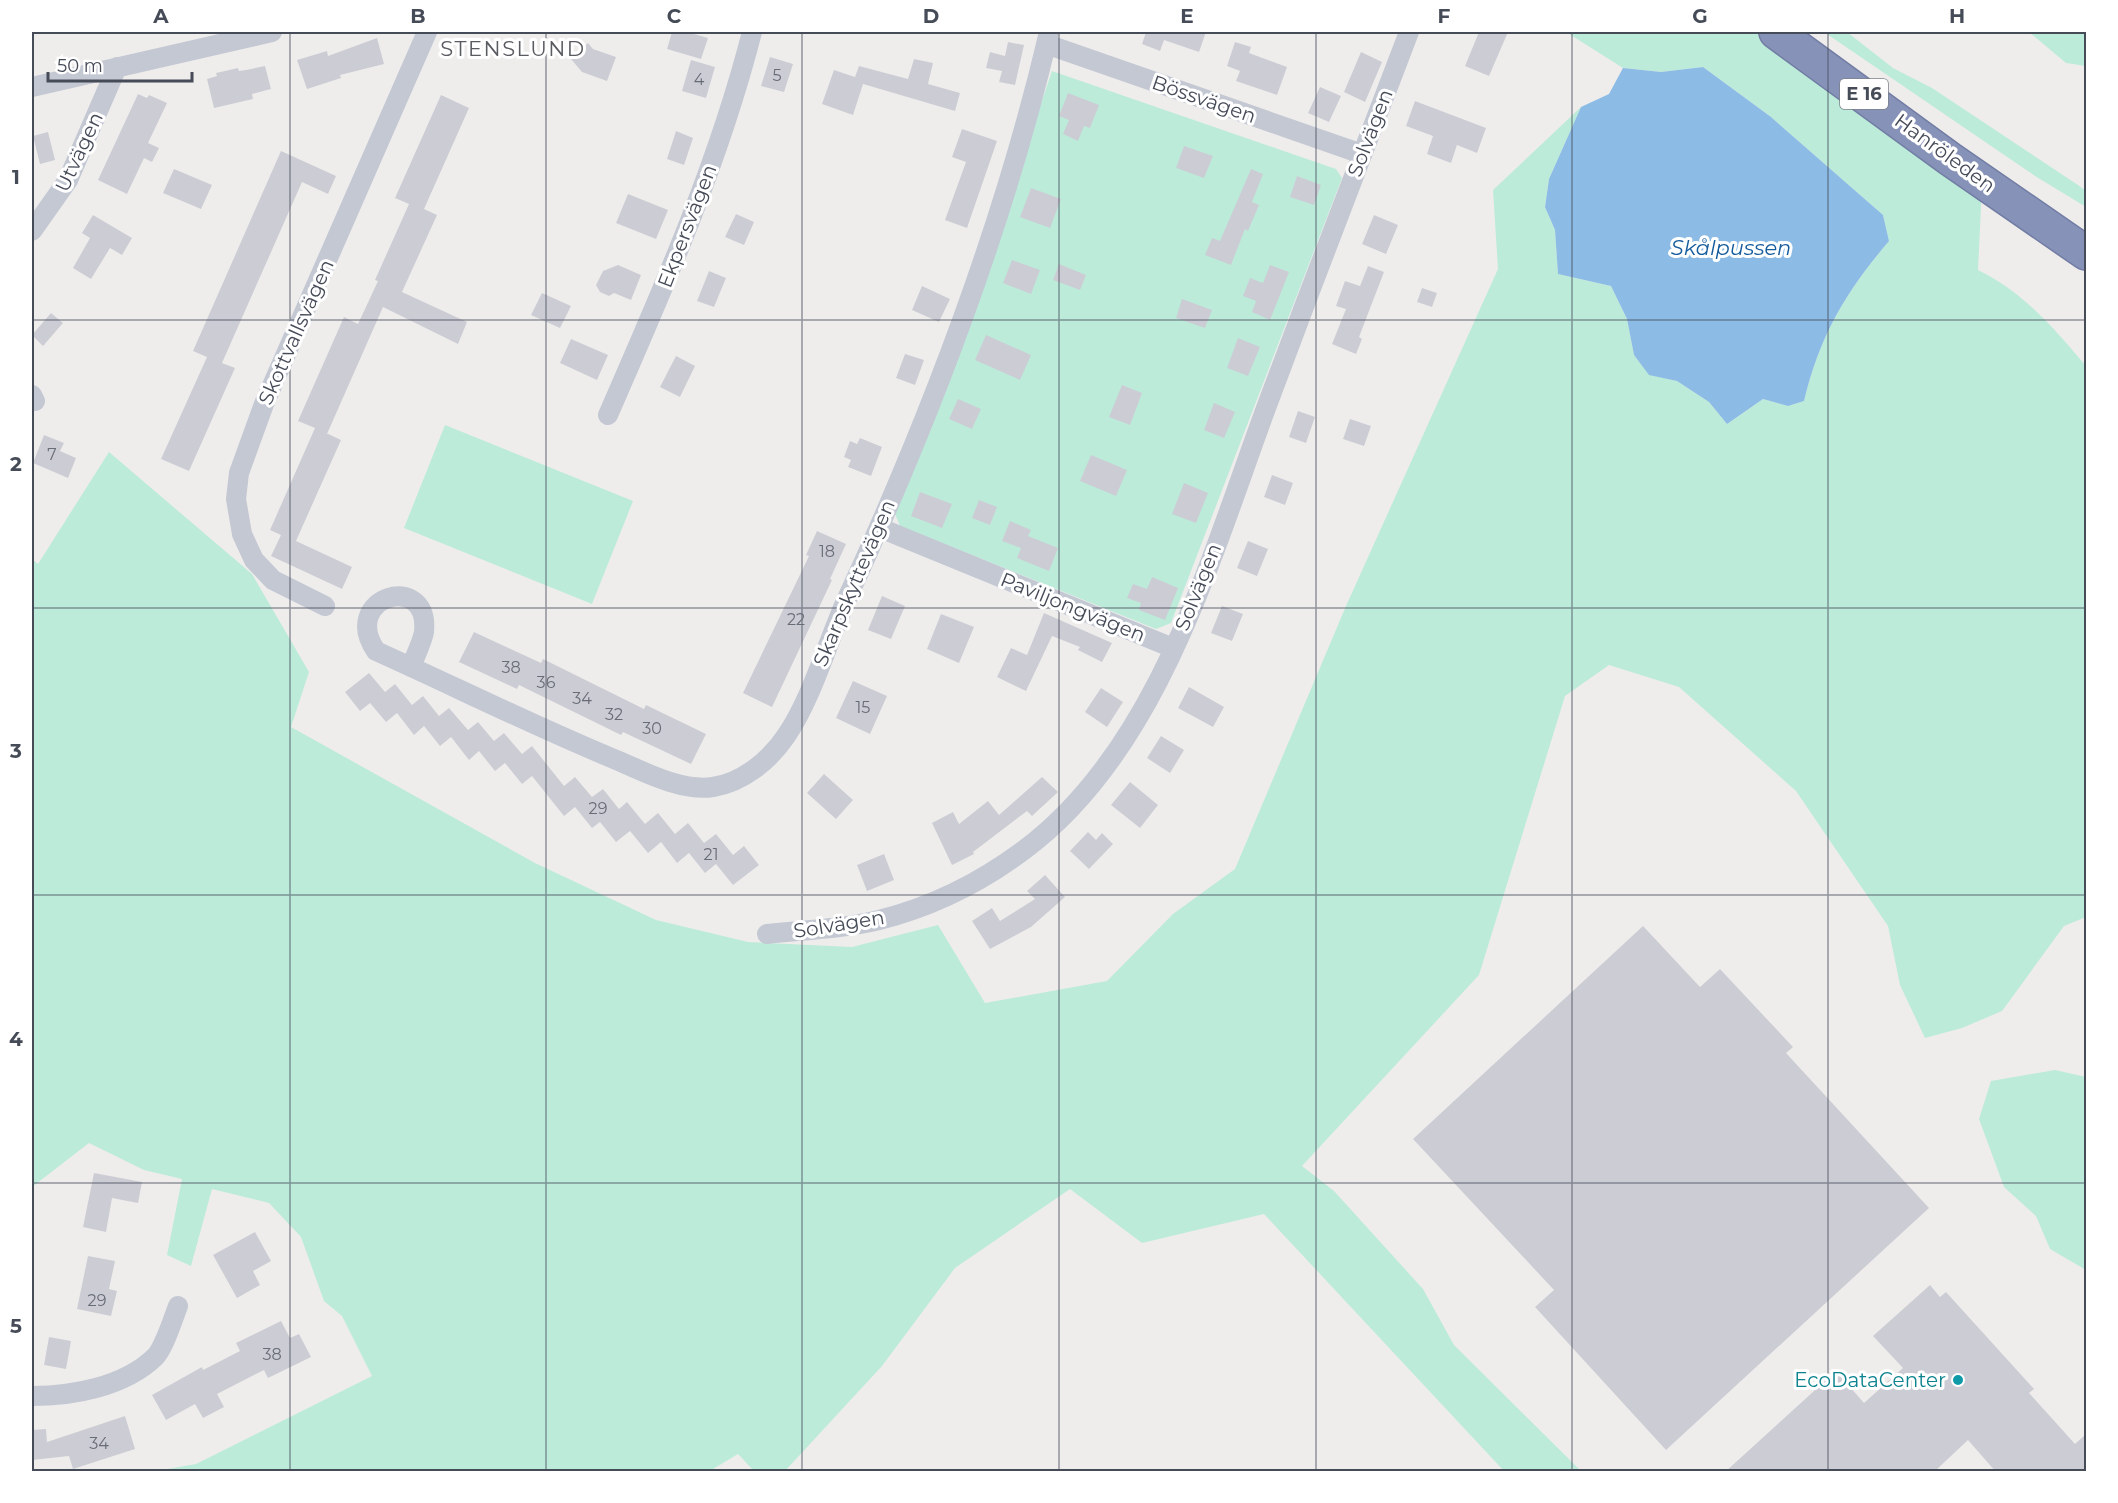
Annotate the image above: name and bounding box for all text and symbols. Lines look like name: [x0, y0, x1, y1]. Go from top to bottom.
text: A: [152, 4, 169, 28]
text: B: [410, 4, 426, 28]
text: C: [667, 4, 682, 28]
text: D: [923, 4, 939, 28]
text: E: [1180, 4, 1194, 28]
text: F: [1438, 4, 1451, 28]
text: G: [1692, 4, 1708, 28]
text: H: [1949, 4, 1965, 28]
district label: STENSLUND: [440, 36, 586, 61]
scale bar: [48, 45, 192, 83]
text: 50 m: [57, 55, 103, 77]
house number: 5: [772, 66, 782, 85]
house number: 4: [694, 70, 705, 89]
street label: Bössvägen: [1149, 70, 1259, 128]
road number: E 16: [1840, 79, 1888, 109]
street label: Solvägen: [1342, 86, 1398, 180]
street label: Utvägen: [50, 108, 108, 196]
street label: Hanröleden: [1890, 108, 2000, 198]
street label: Ekpersvägen: [653, 161, 721, 291]
text: 1: [12, 165, 20, 189]
water label: Skålpussen: [1671, 235, 1791, 260]
street label: Skottvallsvägen: [253, 256, 339, 408]
house number: 7: [47, 445, 57, 464]
text: 2: [10, 452, 22, 476]
street label: Skarpskyttevägen: [808, 496, 900, 670]
street label: Solvägen: [1170, 540, 1226, 634]
house number: 18: [819, 542, 835, 561]
street label: Paviljongvägen: [997, 567, 1149, 647]
house number: 22: [787, 610, 805, 629]
house number: 38: [501, 658, 521, 677]
house number: 36: [537, 673, 556, 692]
house number: 34: [572, 689, 592, 708]
house number: 15: [856, 698, 870, 717]
house number: 32: [605, 705, 623, 724]
house number: 30: [642, 719, 662, 738]
text: 3: [9, 739, 22, 763]
house number: 29: [589, 799, 607, 818]
house number: 21: [704, 845, 718, 864]
street label: Solvägen: [792, 905, 886, 943]
text: 4: [9, 1027, 23, 1051]
house number: 29: [88, 1291, 106, 1310]
text: 5: [10, 1314, 22, 1338]
house number: 38: [262, 1345, 282, 1364]
place label: EcoDataCenter: [1794, 1368, 1946, 1392]
marker: EcoDataCenter: [1951, 1373, 1965, 1387]
house number: 34: [89, 1434, 109, 1453]

